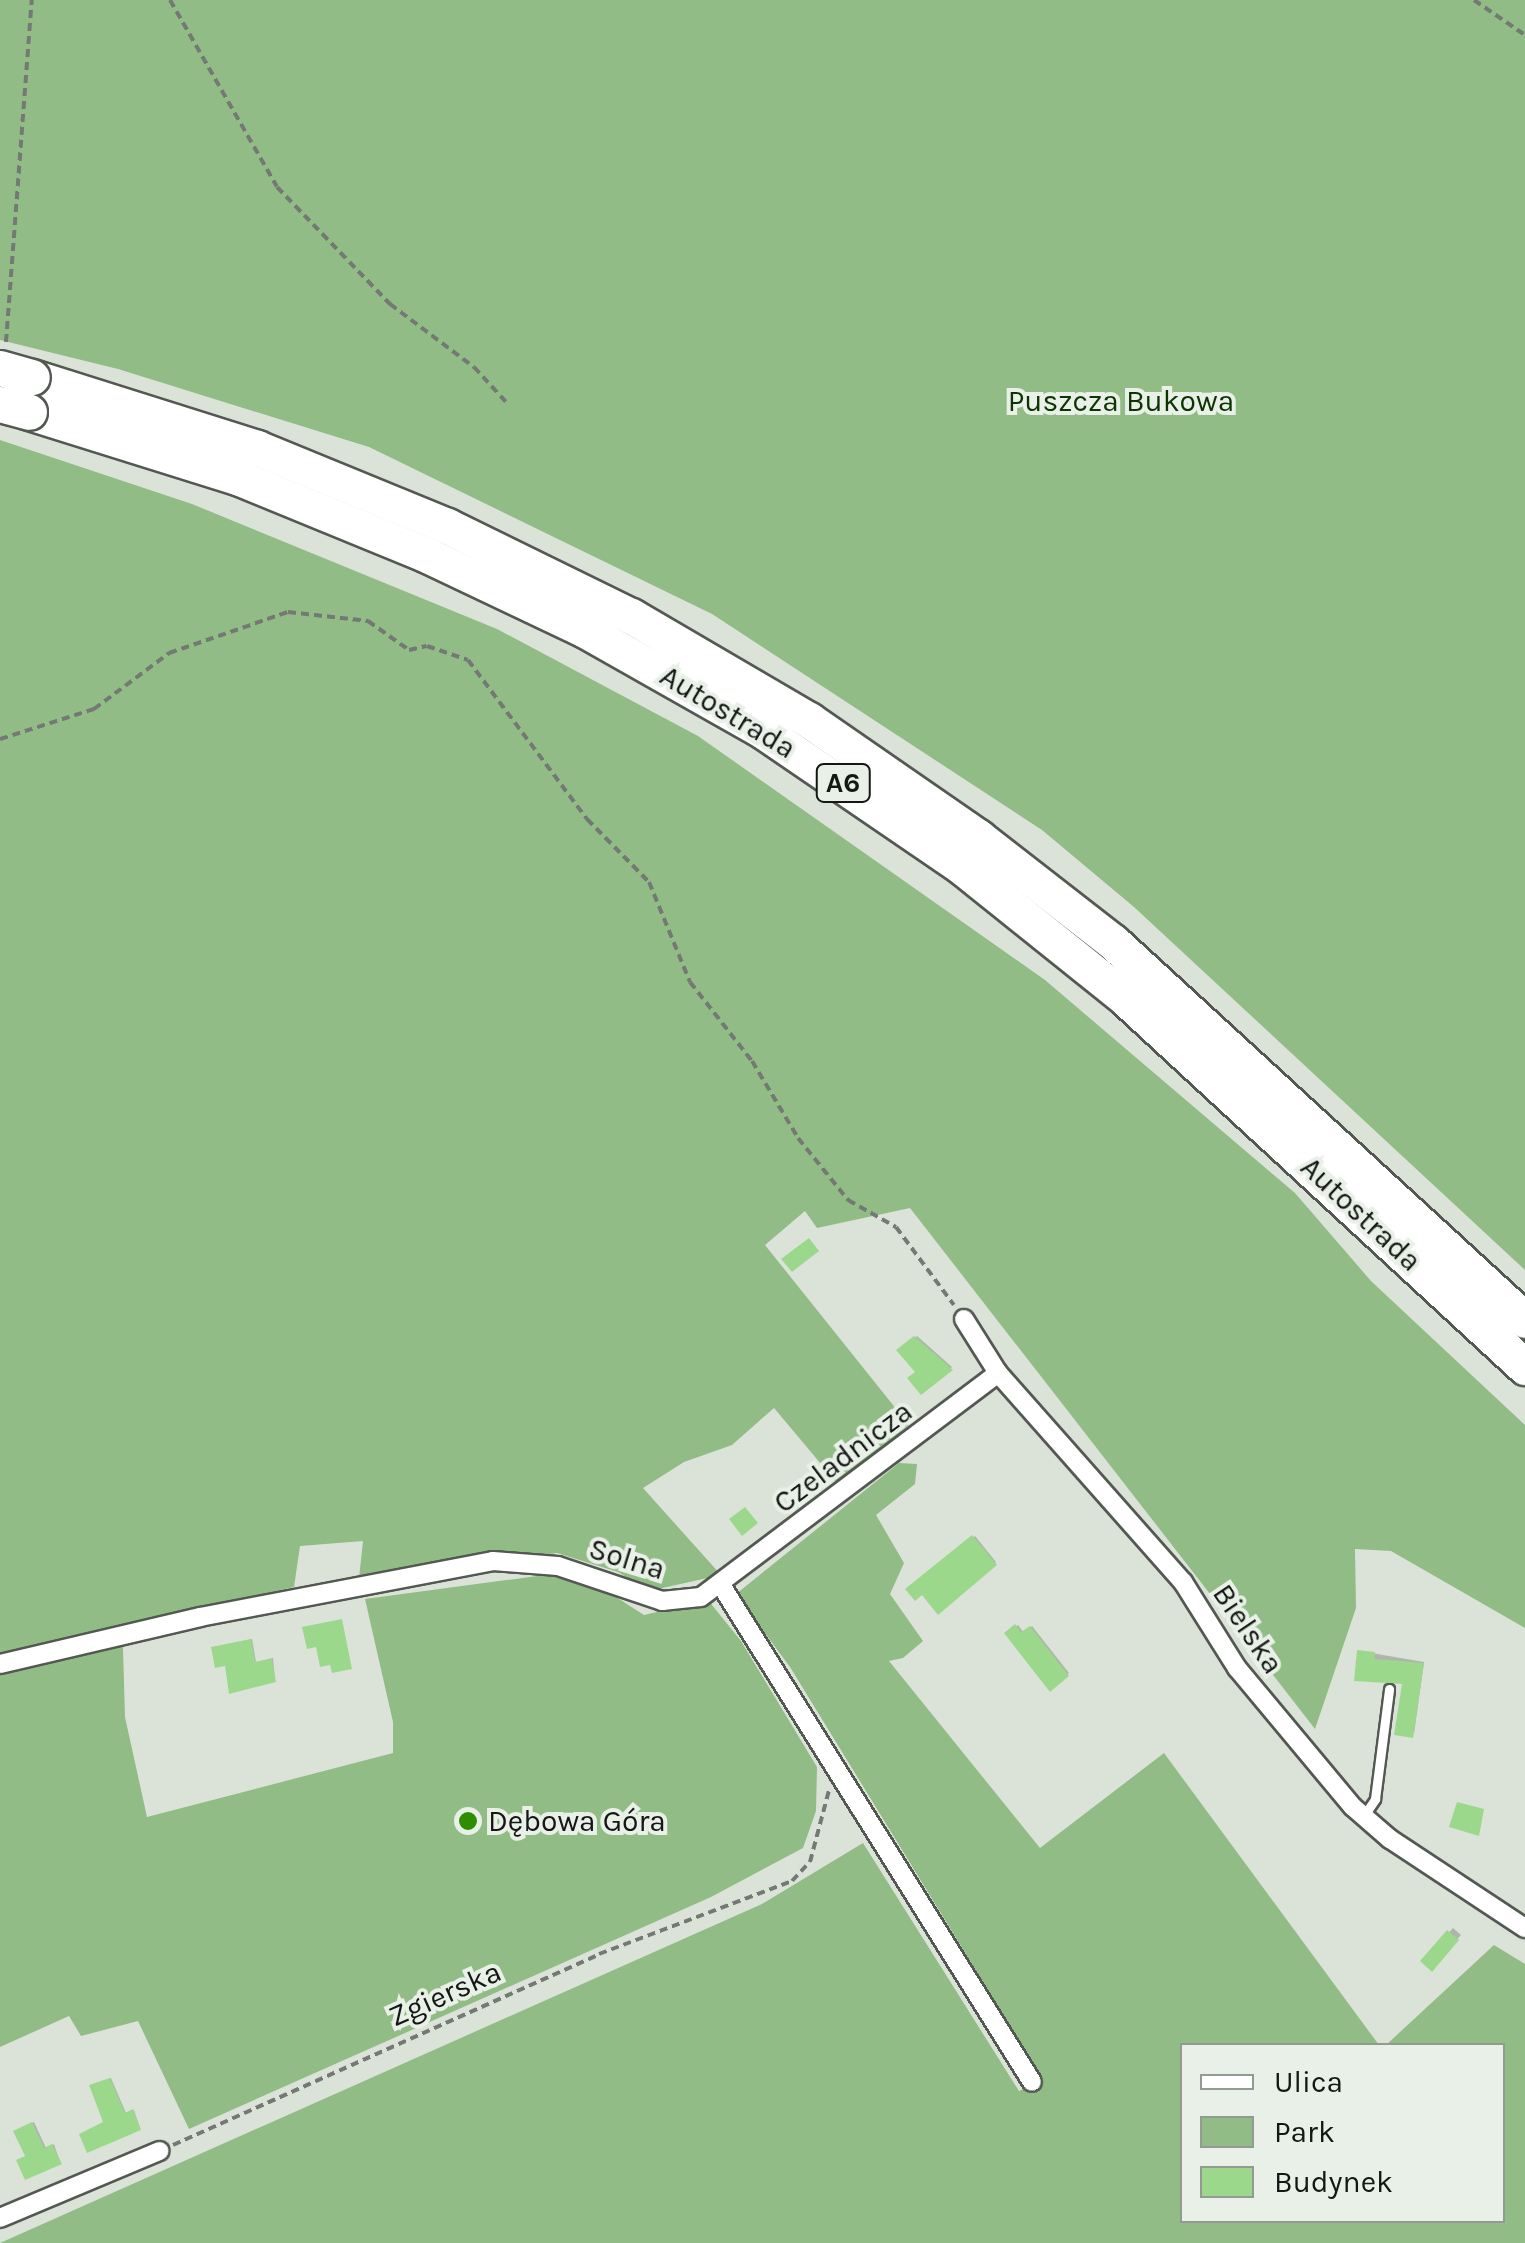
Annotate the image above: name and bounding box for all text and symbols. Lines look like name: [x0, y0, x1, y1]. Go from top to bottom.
park label: Puszcza Bukowa: [1008, 383, 1234, 419]
street label: Autostrada: [654, 657, 802, 767]
road number: A6: [816, 760, 870, 806]
street label: Autostrada: [1293, 1149, 1429, 1279]
street label: Czeladnicza: [767, 1393, 919, 1521]
street label: Solna: [585, 1530, 669, 1588]
street label: Bielska: [1205, 1577, 1291, 1681]
place label: Dębowa Góra: [488, 1803, 666, 1839]
marker: Dębowa Góra: [457, 1810, 479, 1832]
street label: Zgierska: [383, 1953, 507, 2035]
legend: [1180, 2043, 1505, 2223]
text: Ulica: [1274, 2064, 1343, 2100]
text: Park: [1274, 2114, 1335, 2150]
text: Budynek: [1274, 2164, 1393, 2200]

